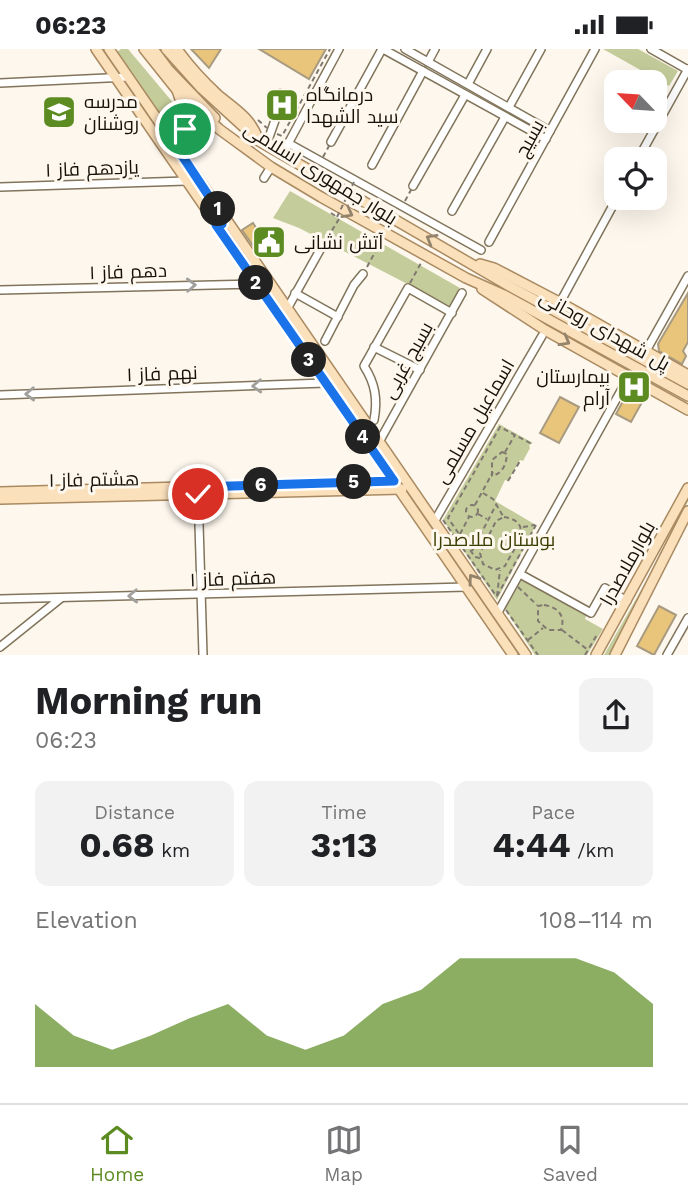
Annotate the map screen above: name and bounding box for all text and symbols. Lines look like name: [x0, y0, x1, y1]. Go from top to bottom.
text: 06:23: [35, 10, 107, 40]
north arrow: [604, 70, 667, 133]
map controls: [604, 70, 667, 210]
place label: درمانگاه سید الشهدا: [306, 83, 398, 128]
hospital icon: درمانگاه سید الشهدا: [263, 86, 301, 124]
place label: مدرسه روشنان: [84, 90, 139, 135]
school or university icon: مدرسه روشنان: [40, 93, 78, 131]
pin: [155, 99, 215, 159]
icon: arrive: [166, 110, 204, 148]
street label: بسیج: [510, 116, 551, 162]
street label: بلوار جمهوری اسلامی: [240, 117, 402, 230]
button: locate: [604, 147, 667, 210]
street label: یازدهم فاز ۱: [45, 155, 139, 184]
pin: 1: [200, 191, 235, 227]
text: 1: [213, 197, 222, 220]
one-way arrow: [341, 205, 353, 218]
public building icon: آتش نشانی: [250, 223, 288, 261]
place label: آتش نشانی: [294, 231, 383, 254]
one-way arrow: [426, 234, 439, 247]
street label: دهم فاز ۱: [89, 259, 167, 286]
pin: 2: [238, 265, 274, 301]
text: 2: [250, 271, 261, 294]
one-way arrow: [185, 278, 196, 293]
street label: پل شهدای روحانی: [535, 285, 674, 377]
street label: بسیج غربی: [377, 318, 440, 404]
one-way arrow: [558, 333, 570, 346]
pin: 3: [292, 343, 326, 377]
text: 3: [303, 348, 314, 371]
street label: اسماعیل مسلمی: [430, 355, 519, 488]
street label: نهم فاز ۱: [126, 361, 198, 388]
place label: بیمارستان آرام: [536, 365, 610, 412]
hospital icon: بیمارستان آرام: [615, 368, 653, 406]
one-way arrow: [251, 378, 262, 393]
one-way arrow: [24, 386, 35, 401]
pin: 4: [346, 419, 380, 455]
text: 4: [356, 425, 369, 448]
pin: [168, 464, 228, 524]
pin: 5: [336, 465, 372, 499]
street label: هشتم فاز ۱: [49, 467, 140, 494]
pin: 6: [244, 467, 278, 502]
text: 5: [348, 470, 359, 493]
text: 6: [255, 473, 266, 496]
icon: check: [179, 475, 217, 513]
street label: بلوارملاصدرا: [595, 517, 660, 609]
park label: بوستان ملاصدرا: [433, 528, 555, 551]
street label: هفتم فاز ۱: [189, 566, 277, 593]
one-way arrow: [469, 574, 481, 587]
one-way arrow: [127, 588, 137, 604]
button: share: [579, 678, 653, 752]
text: Morning run: [35, 679, 262, 723]
text: 06:23: [35, 727, 97, 754]
text: Distance: [94, 801, 175, 824]
text: Time: [321, 801, 367, 824]
text: Pace: [531, 801, 575, 824]
text: 0.68: [79, 824, 155, 866]
text: 3:13: [310, 824, 378, 866]
text: 4:44: [492, 824, 571, 866]
text: km: [155, 839, 190, 862]
text: /km: [571, 839, 614, 862]
text: Elevation: [35, 907, 138, 934]
text: 108–114 m: [539, 907, 653, 934]
tab: Home: [90, 1121, 144, 1186]
tab: Map: [324, 1121, 363, 1186]
tab: Saved: [543, 1121, 598, 1186]

